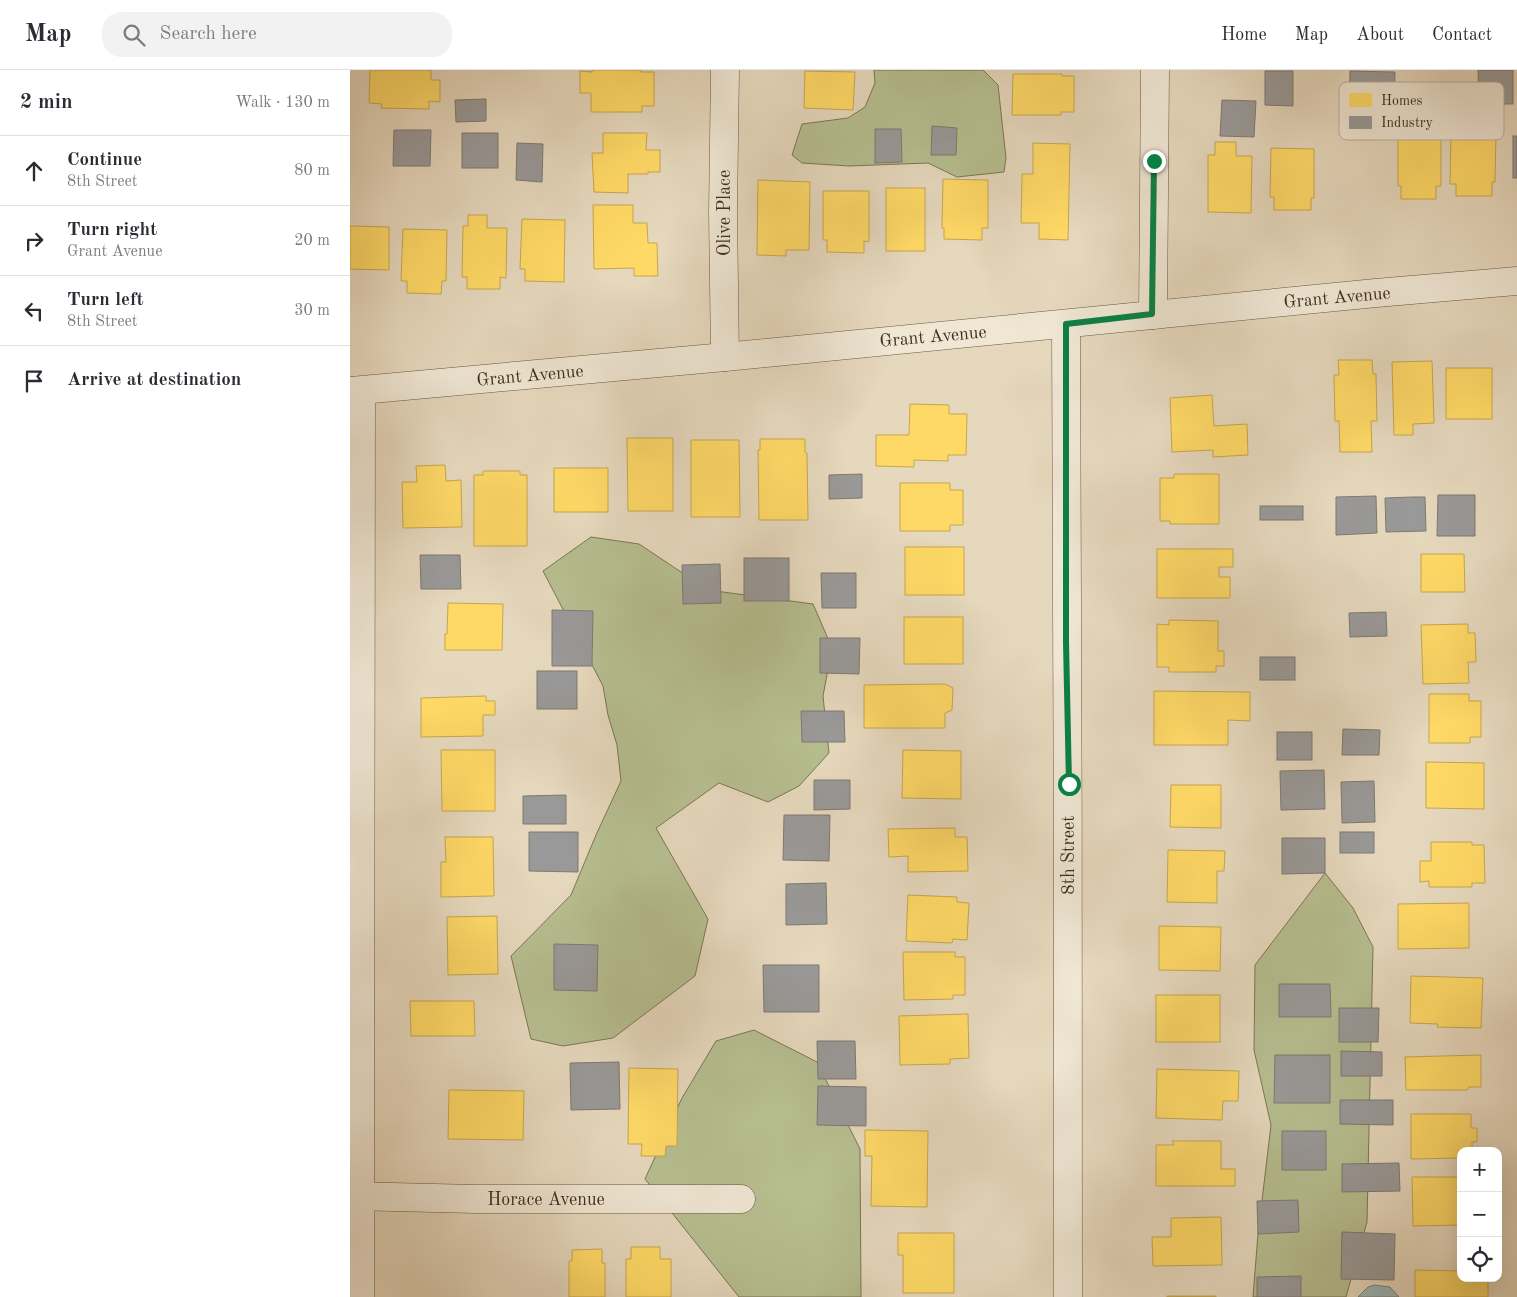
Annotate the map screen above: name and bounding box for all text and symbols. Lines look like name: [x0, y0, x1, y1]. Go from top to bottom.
search box: [102, 12, 452, 57]
icon: search: [120, 21, 148, 49]
text: Map: [25, 23, 72, 47]
text: Search here: [160, 25, 257, 44]
text: Home: [1221, 26, 1267, 44]
text: Map: [1295, 26, 1328, 44]
text: About: [1356, 26, 1404, 44]
text: Contact: [1432, 26, 1492, 44]
legend: [1339, 82, 1504, 140]
text: 2 min: [20, 92, 73, 113]
text: Homes: [1381, 94, 1423, 108]
text: Walk · 130 m: [235, 95, 330, 111]
text: Industry: [1381, 116, 1434, 130]
route end: [1143, 150, 1166, 173]
text: Continue: [67, 151, 142, 170]
icon: ahead: [20, 157, 48, 185]
text: 80 m: [294, 163, 330, 179]
street label: Olive Place: [716, 170, 734, 256]
text: 8th Street: [67, 174, 137, 190]
text: Turn right: [67, 221, 157, 240]
icon: right: [20, 227, 48, 255]
text: 20 m: [294, 233, 330, 249]
text: Grant Avenue: [67, 244, 163, 260]
street label: Grant Avenue: [1283, 284, 1391, 312]
text: Turn left: [67, 291, 144, 310]
icon: left: [20, 297, 48, 325]
text: 30 m: [294, 303, 330, 319]
text: 8th Street: [67, 314, 137, 330]
street label: Grant Avenue: [879, 323, 987, 351]
street label: Grant Avenue: [476, 362, 584, 390]
icon: arrive: [20, 367, 48, 395]
text: Arrive at destination: [67, 371, 241, 390]
route start: [1058, 773, 1081, 796]
street label: 8th Street: [1060, 815, 1078, 895]
map controls: [1457, 1147, 1502, 1282]
button: +: [1457, 1147, 1502, 1192]
street label: Horace Avenue: [487, 1191, 605, 1209]
button: −: [1457, 1192, 1502, 1237]
button: locate: [1457, 1237, 1502, 1282]

